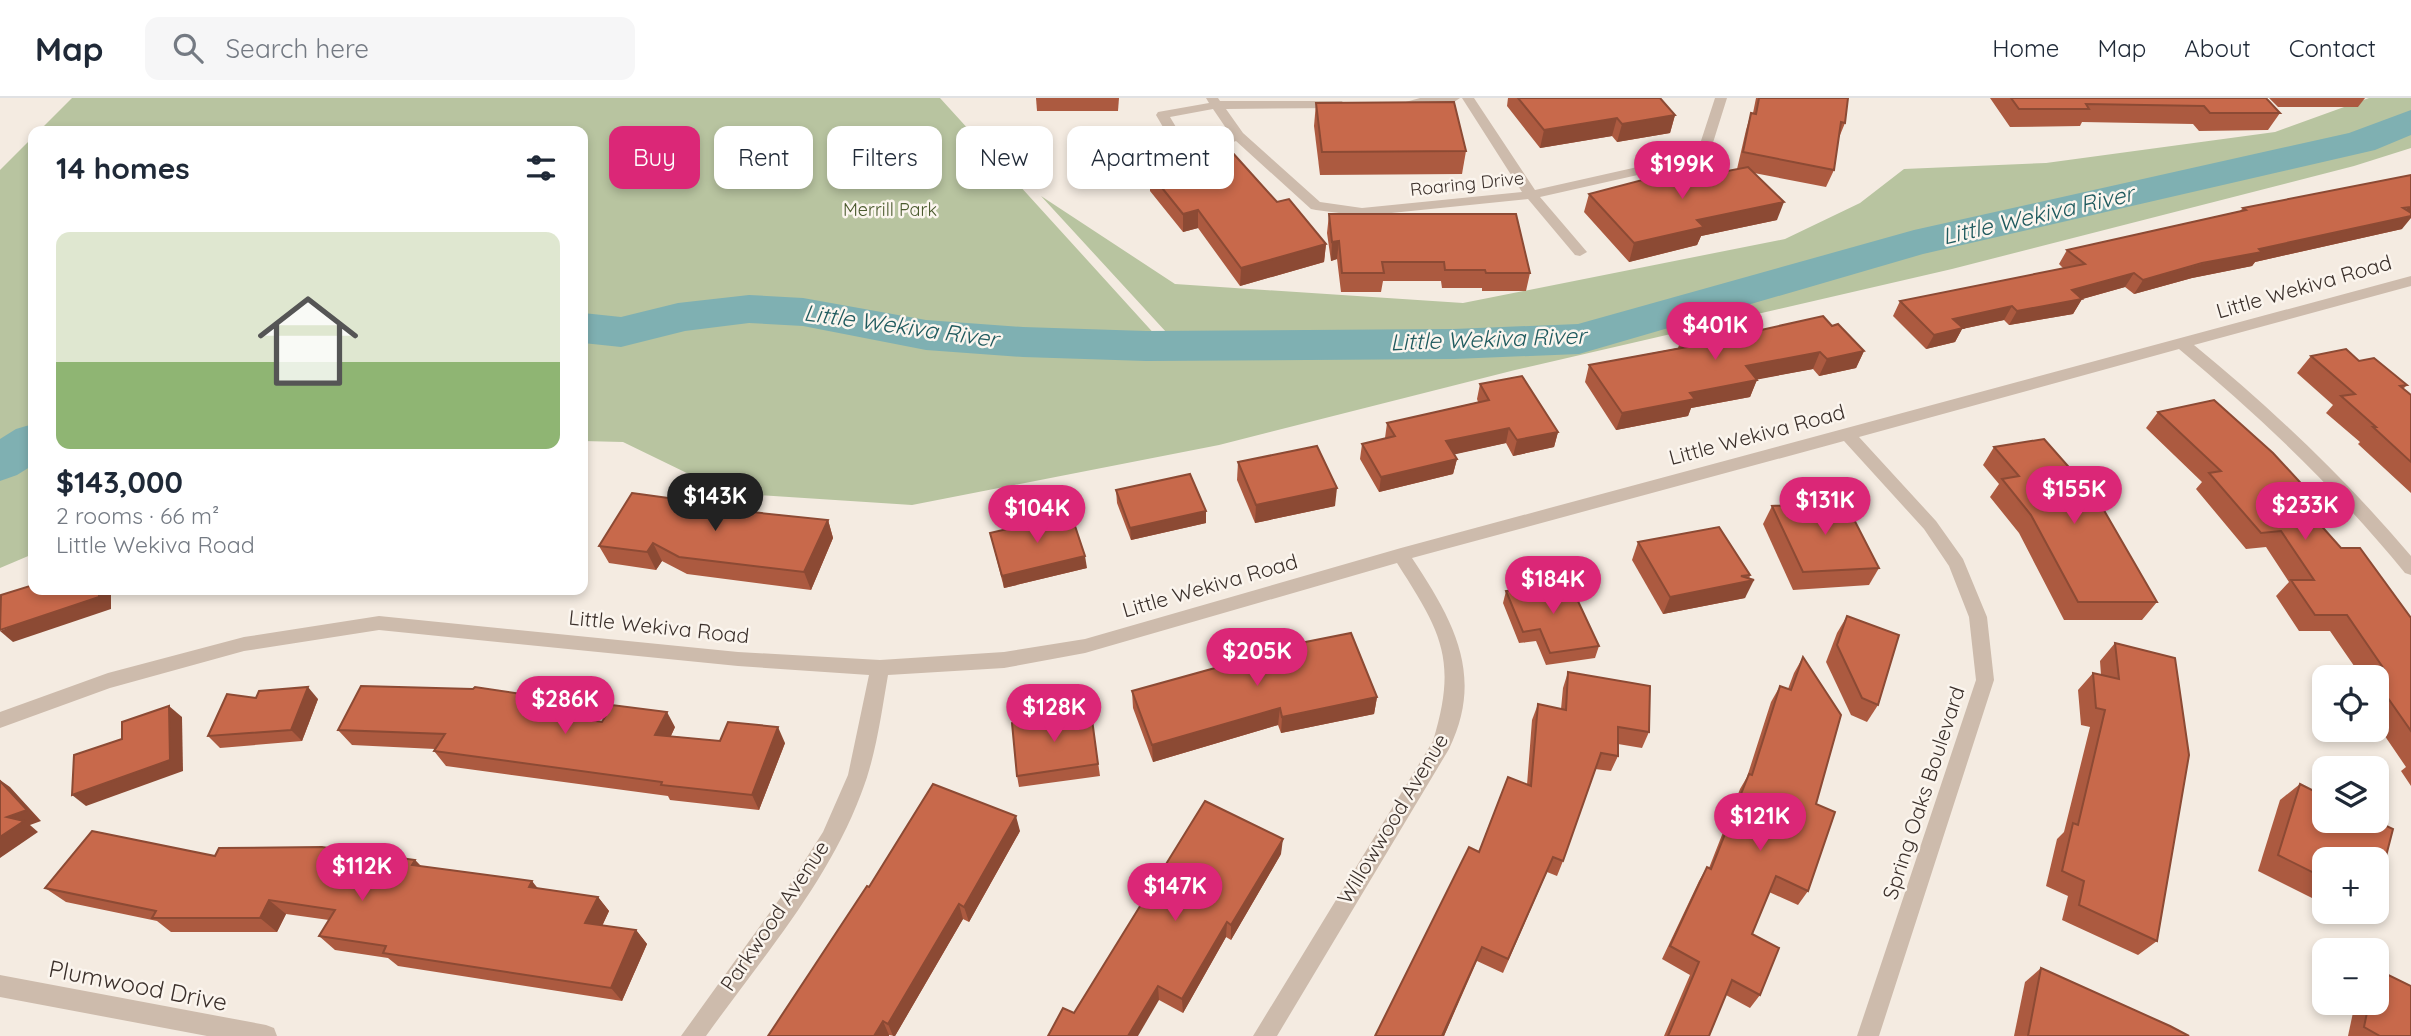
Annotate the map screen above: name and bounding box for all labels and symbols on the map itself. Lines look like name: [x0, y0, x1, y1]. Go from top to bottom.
pin: $199K: [1633, 141, 1731, 201]
street label: Roaring Drive: [1409, 166, 1525, 201]
water label: Little Wekiva River: [1939, 178, 2140, 251]
park label: Merrill Park: [843, 198, 937, 221]
street label: Little Wekiva Road: [2213, 249, 2394, 324]
water label: Little Wekiva River: [802, 298, 1003, 354]
pin: $401K: [1666, 302, 1764, 362]
water label: Little Wekiva River: [1390, 320, 1589, 356]
street label: Little Wekiva Road: [1666, 398, 1848, 470]
pin: $155K: [2025, 466, 2123, 526]
pin: $143K: [666, 474, 764, 533]
pin: $131K: [1776, 478, 1874, 537]
pin: $233K: [2256, 482, 2354, 542]
pin: $104K: [988, 486, 1086, 545]
street label: Little Wekiva Road: [1119, 548, 1300, 623]
pin: $184K: [1504, 556, 1602, 616]
street label: Little Wekiva Road: [568, 604, 751, 648]
pin: $205K: [1208, 628, 1306, 688]
pin: $286K: [516, 676, 614, 736]
street label: Spring Oaks Boulevard: [1876, 683, 1970, 902]
pin: $128K: [1005, 684, 1103, 744]
street label: Willowwood Avenue: [1331, 729, 1453, 908]
pin: $121K: [1711, 794, 1809, 853]
street label: Parkwood Avenue: [714, 835, 834, 996]
pin: $112K: [313, 844, 411, 903]
pin: $147K: [1126, 864, 1224, 923]
street label: Plumwood Drive: [46, 953, 230, 1017]

